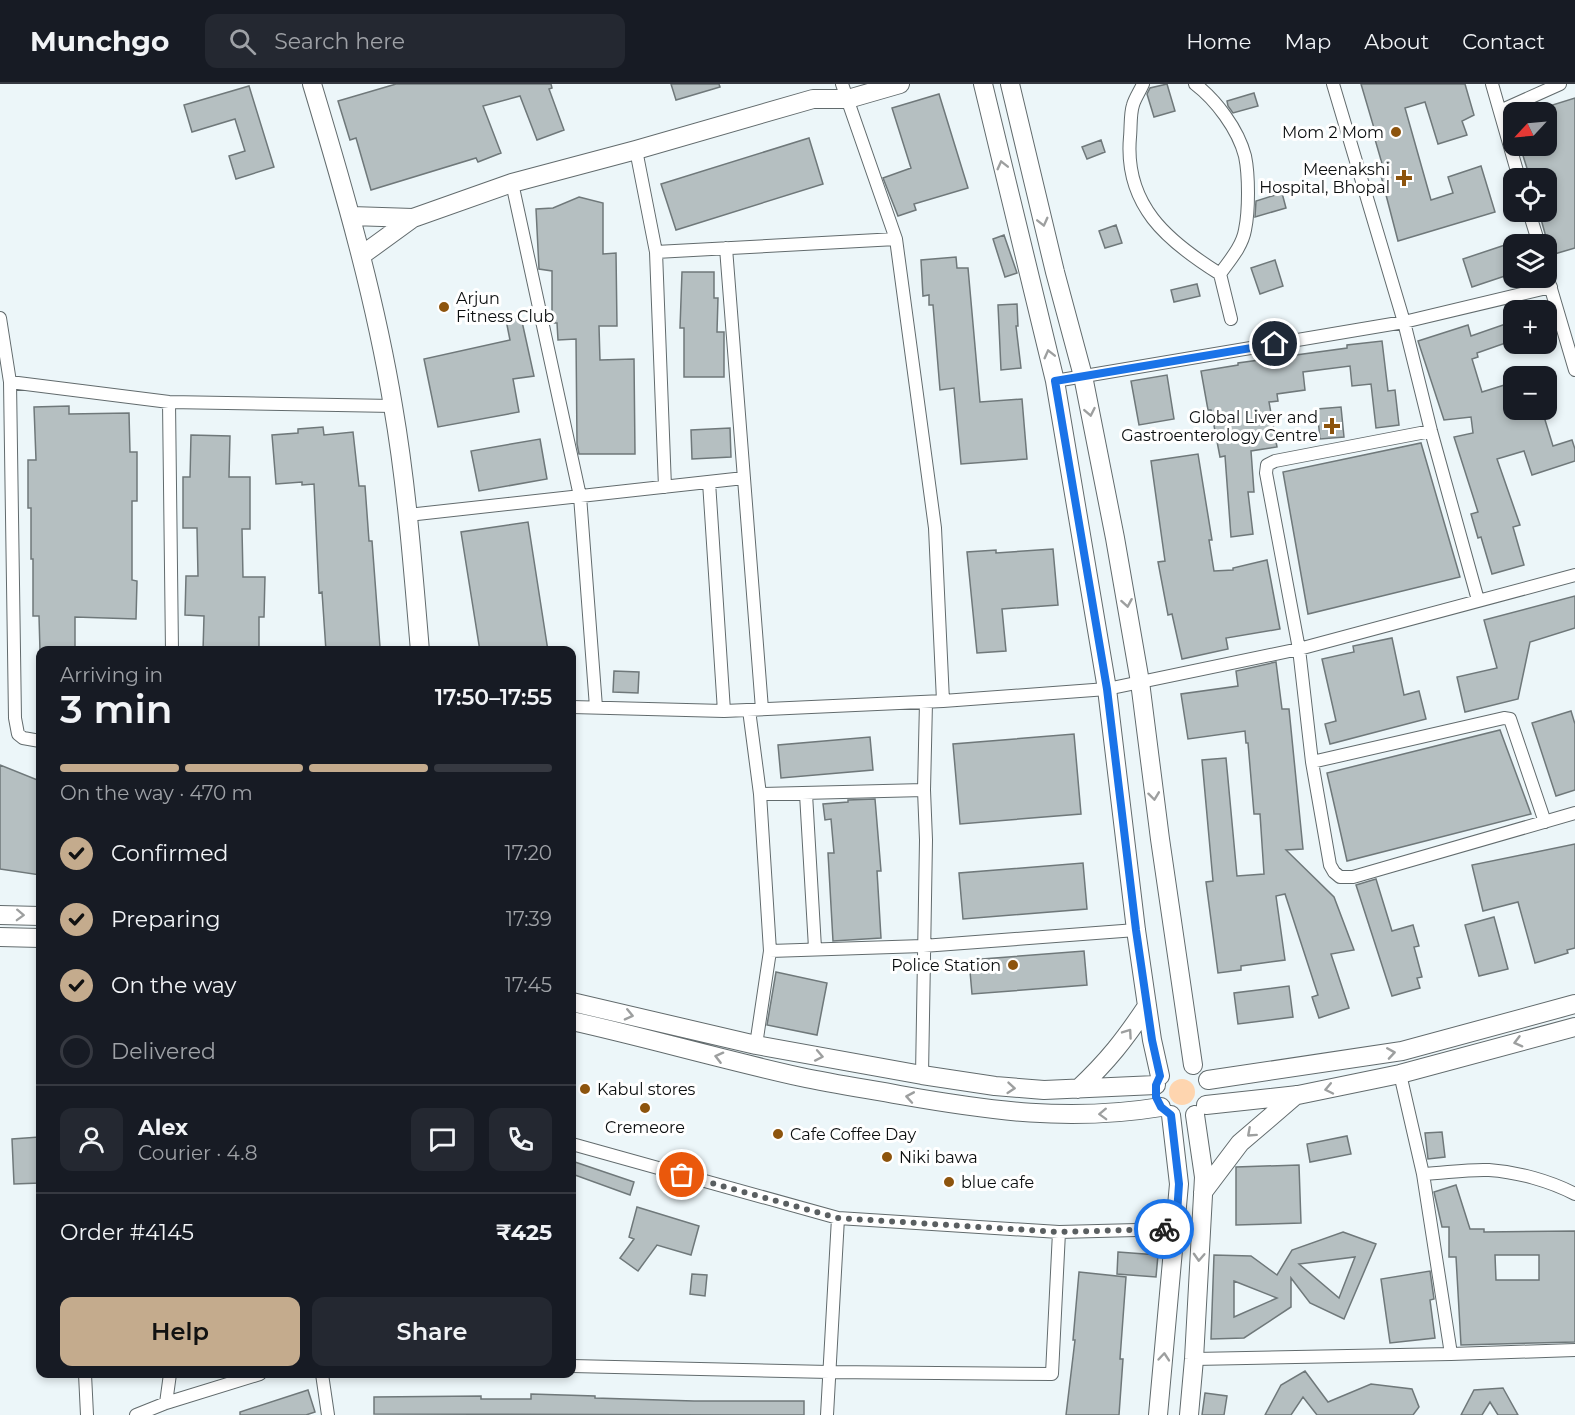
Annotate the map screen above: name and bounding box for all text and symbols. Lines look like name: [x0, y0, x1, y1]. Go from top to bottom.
search box: [205, 14, 625, 68]
text: Munchgo: [30, 24, 169, 58]
icon: search: [226, 25, 259, 58]
text: Search here: [274, 28, 405, 55]
text: Home: [1186, 29, 1251, 54]
text: Map: [1284, 29, 1331, 54]
text: About: [1364, 29, 1429, 54]
text: Contact: [1462, 29, 1545, 54]
north arrow: [1503, 102, 1557, 156]
map controls: [1503, 102, 1557, 420]
place label: Mom 2 Mom: [1282, 123, 1384, 142]
marker: Mom 2 Mom: [1389, 125, 1403, 139]
one-way arrow: [997, 160, 1010, 170]
place label: Meenakshi Hospital, Bhopal: [1259, 160, 1390, 197]
button: locate: [1503, 168, 1557, 222]
marker: Meenakshi Hospital, Bhopal: [1395, 169, 1413, 187]
one-way arrow: [1036, 217, 1049, 227]
button: layers: [1503, 234, 1557, 288]
place label: Arjun Fitness Club: [456, 289, 554, 326]
marker: Arjun Fitness Club: [437, 300, 451, 314]
button: +: [1503, 300, 1557, 354]
pin: [1249, 318, 1300, 369]
icon: home: [1258, 327, 1291, 360]
one-way arrow: [1043, 349, 1056, 359]
button: −: [1503, 366, 1557, 420]
one-way arrow: [1083, 406, 1096, 416]
place label: Global Liver and Gastroenterology Centre: [1121, 408, 1318, 445]
marker: Global Liver and Gastroenterology Centre: [1323, 417, 1341, 435]
one-way arrow: [1120, 599, 1132, 608]
text: Arriving in: [60, 663, 163, 687]
text: 17:50–17:55: [435, 684, 552, 711]
text: 3 min: [60, 685, 173, 733]
text: On the way · 470 m: [60, 781, 253, 805]
one-way arrow: [1148, 792, 1160, 801]
icon: check: [60, 837, 93, 870]
text: Confirmed: [111, 840, 228, 867]
text: 17:20: [505, 841, 552, 865]
icon: check: [60, 903, 93, 936]
text: Preparing: [111, 906, 220, 933]
text: 17:39: [506, 907, 552, 931]
one-way arrow: [16, 909, 25, 921]
place label: Police Station: [891, 956, 1001, 975]
marker: Police Station: [1006, 958, 1020, 972]
icon: check: [60, 969, 93, 1002]
text: On the way: [111, 972, 236, 999]
text: 17:45: [505, 973, 552, 997]
one-way arrow: [623, 1008, 633, 1021]
one-way arrow: [1121, 1029, 1132, 1040]
one-way arrow: [1514, 1035, 1524, 1048]
text: Delivered: [111, 1038, 216, 1065]
one-way arrow: [1386, 1047, 1395, 1059]
one-way arrow: [814, 1049, 824, 1062]
one-way arrow: [714, 1052, 724, 1065]
place label: Kabul stores: [597, 1080, 696, 1099]
one-way arrow: [1007, 1081, 1016, 1094]
one-way arrow: [1324, 1081, 1334, 1094]
marker: Kabul stores: [578, 1082, 592, 1096]
one-way arrow: [905, 1091, 915, 1104]
marker: Cremeore: [638, 1101, 652, 1115]
one-way arrow: [1099, 1107, 1108, 1120]
button: person: [60, 1108, 123, 1171]
button: chat: [411, 1108, 474, 1171]
button: phone: [489, 1108, 552, 1171]
text: Alex: [138, 1114, 188, 1141]
place label: Cremeore: [605, 1118, 685, 1137]
place label: Cafe Coffee Day: [790, 1125, 916, 1144]
one-way arrow: [1247, 1126, 1258, 1137]
marker: Cafe Coffee Day: [771, 1127, 785, 1141]
text: Courier · 4.8: [138, 1141, 257, 1165]
place label: Niki bawa: [899, 1148, 978, 1167]
pin: [656, 1149, 707, 1200]
marker: Niki bawa: [880, 1150, 894, 1164]
icon: bag: [665, 1158, 698, 1191]
place label: blue cafe: [961, 1173, 1034, 1192]
marker: blue cafe: [942, 1175, 956, 1189]
courier: [1134, 1199, 1194, 1259]
icon: bike: [1148, 1213, 1181, 1246]
text: Order #4145: [60, 1219, 194, 1246]
text: ₹425: [496, 1219, 552, 1246]
one-way arrow: [1193, 1252, 1206, 1261]
button: Help: [60, 1297, 300, 1366]
button: Share: [312, 1297, 552, 1366]
one-way arrow: [1157, 1352, 1170, 1361]

